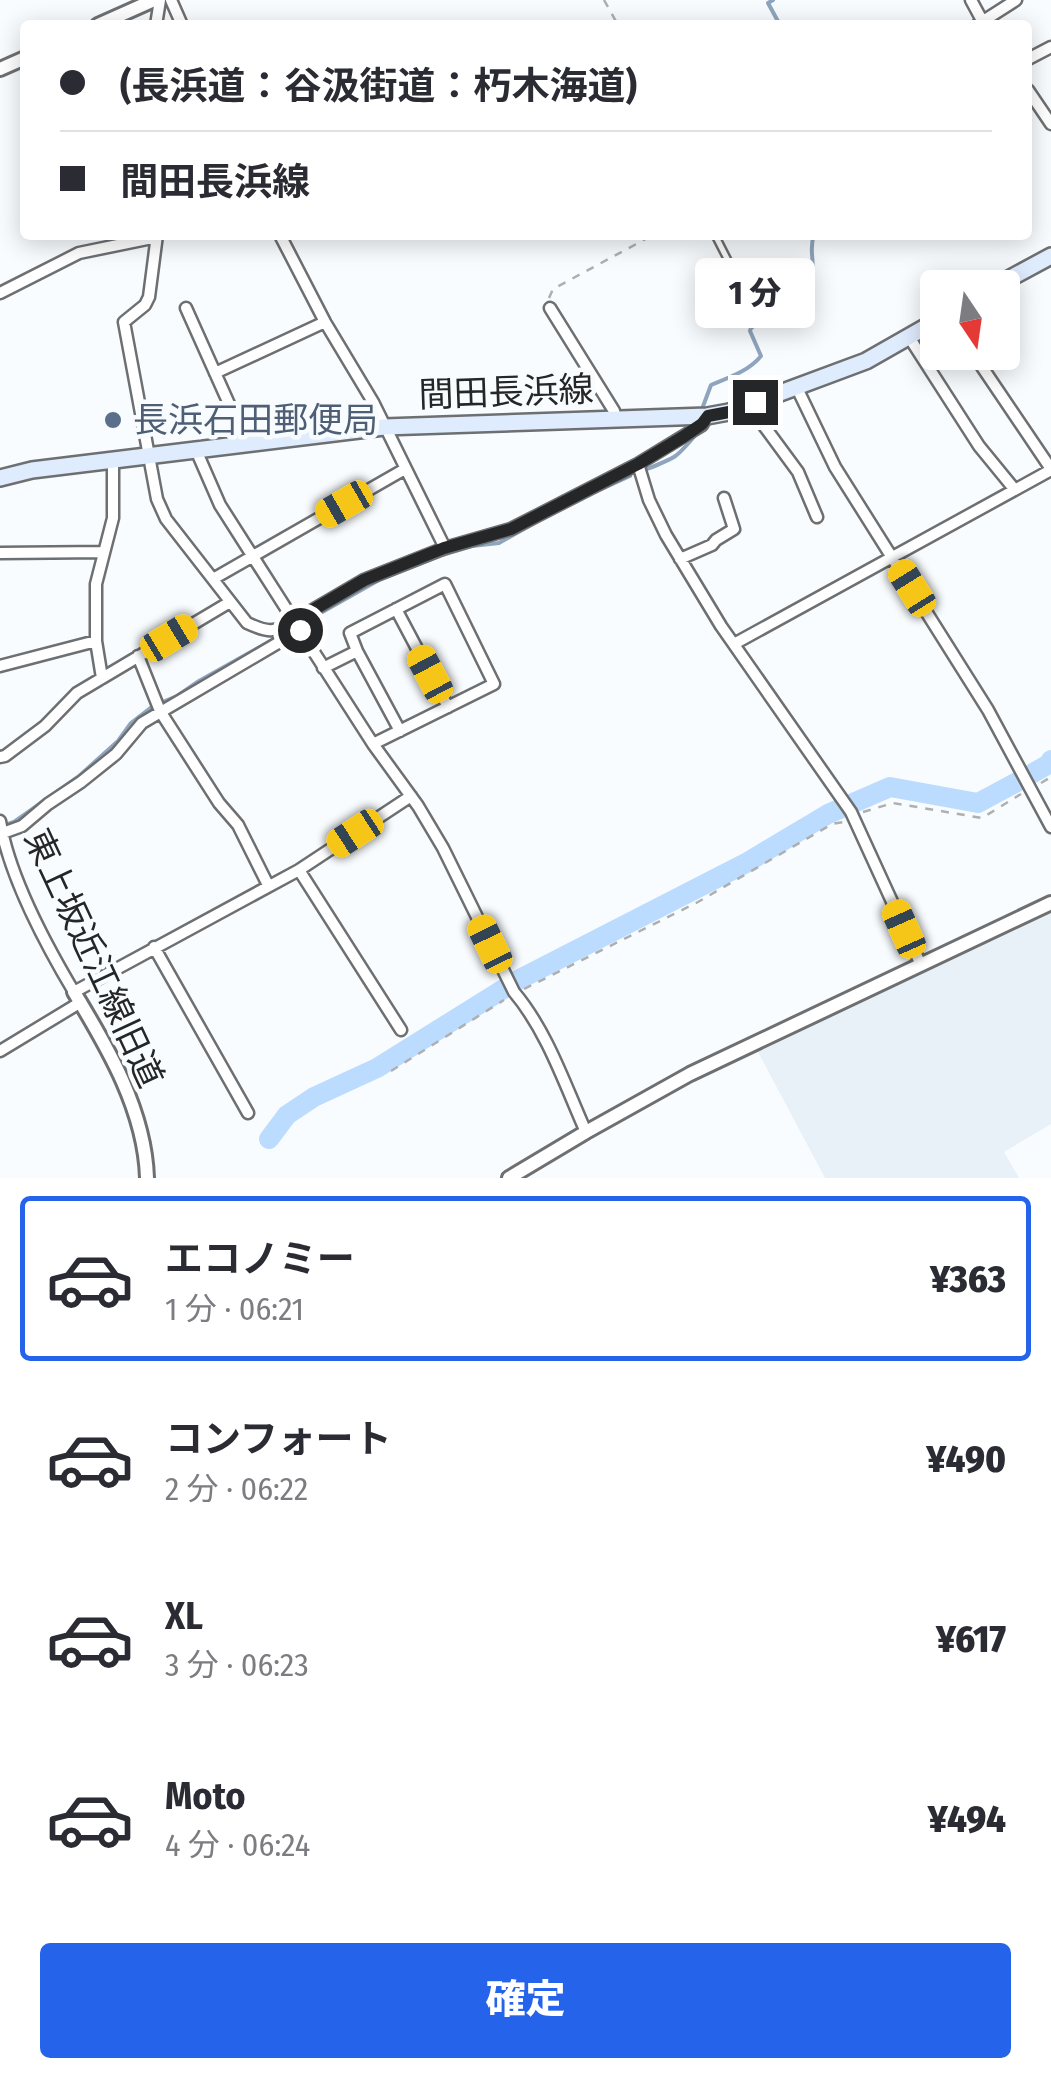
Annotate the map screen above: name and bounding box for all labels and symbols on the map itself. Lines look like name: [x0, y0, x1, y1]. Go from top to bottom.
callout: 1 分: [695, 257, 815, 327]
north arrow: [920, 270, 1020, 370]
street label: 間田長浜線: [418, 368, 594, 416]
route end: [733, 380, 778, 425]
place label: 長浜石田郵便局: [133, 399, 378, 441]
marker: 長浜石田郵便局: [102, 409, 124, 431]
car: [311, 476, 377, 532]
car: [883, 555, 941, 621]
route start: [278, 608, 323, 653]
car: [136, 610, 202, 666]
car: [403, 640, 457, 708]
car: [322, 804, 388, 862]
street label: 東上坂近江線旧道: [16, 822, 172, 1094]
car: [878, 895, 930, 963]
car: [463, 910, 517, 978]

